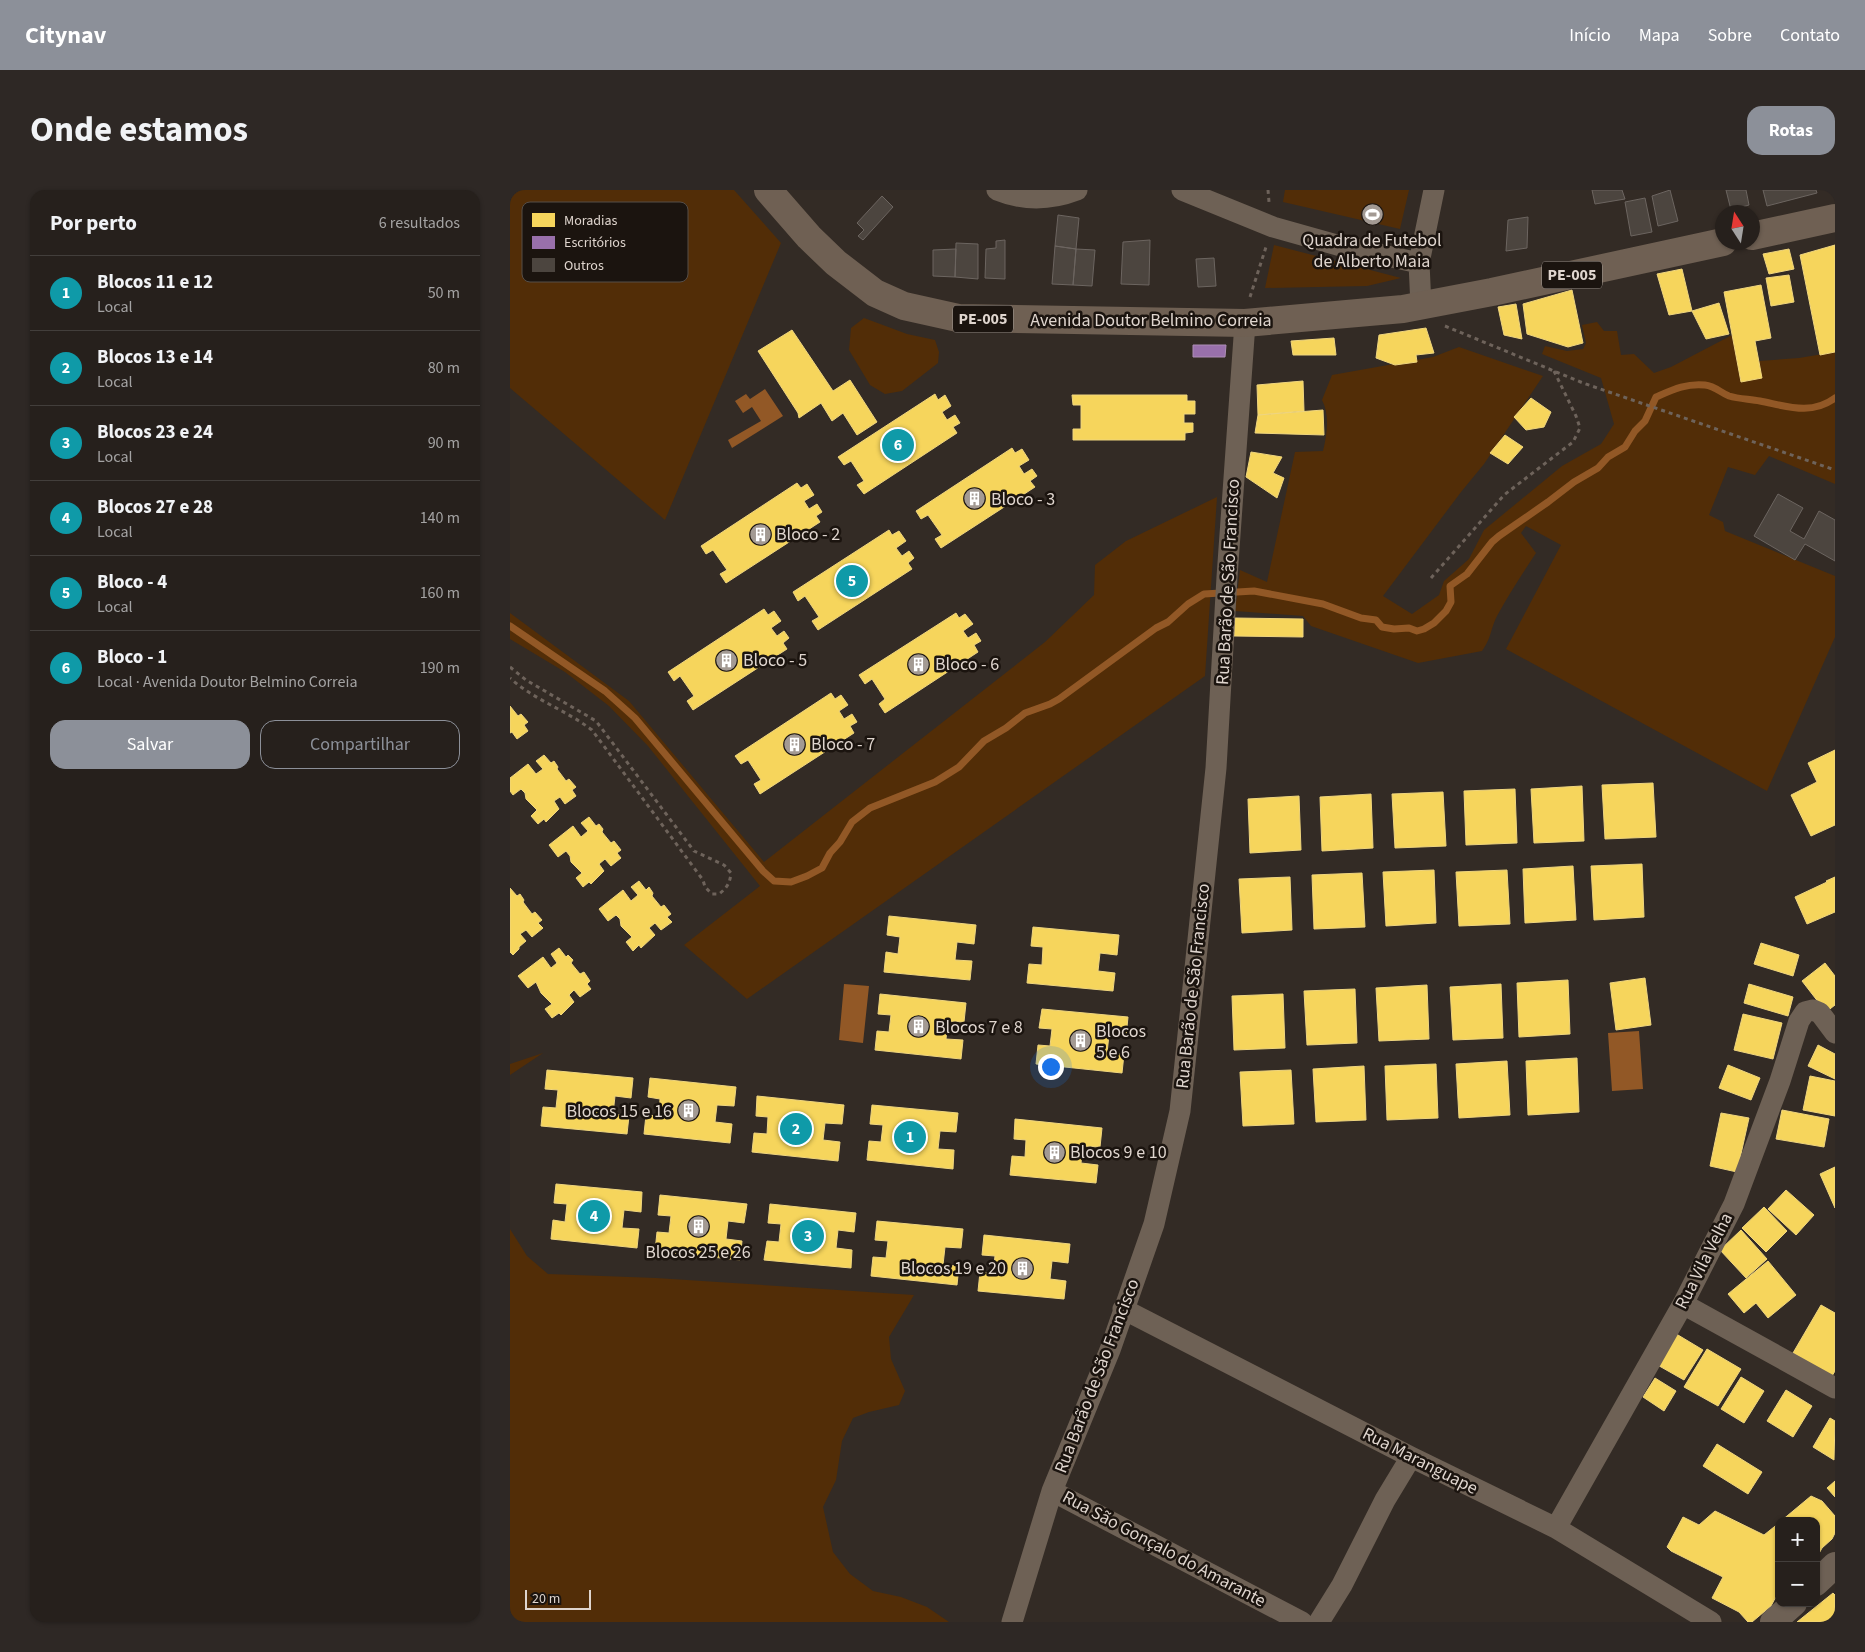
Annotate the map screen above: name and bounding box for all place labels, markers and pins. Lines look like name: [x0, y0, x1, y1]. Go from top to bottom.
sports icon: Quadra de Futebol de Alberto Maia: [1360, 203, 1384, 227]
place label: Quadra de Futebol de Alberto Maia: [1302, 228, 1442, 274]
pin: 6: [882, 426, 914, 464]
building icon: Bloco - 3: [963, 487, 987, 511]
place label: Bloco - 3: [991, 487, 1055, 512]
building icon: Bloco - 2: [748, 522, 772, 546]
place label: Bloco - 2: [776, 522, 840, 547]
pin: 5: [836, 562, 868, 600]
building icon: Bloco - 5: [715, 648, 739, 672]
place label: Bloco - 5: [743, 648, 807, 673]
building icon: Bloco - 6: [907, 652, 931, 676]
place label: Bloco - 6: [935, 652, 999, 677]
building icon: Bloco - 7: [783, 732, 807, 756]
place label: Bloco - 7: [811, 732, 875, 757]
building icon: Blocos 7 e 8: [907, 1015, 931, 1039]
place label: Blocos 7 e 8: [935, 1015, 1023, 1040]
place label: Blocos 5 e 6: [1096, 1019, 1146, 1065]
building icon: Blocos 5 e 6: [1068, 1029, 1092, 1053]
place label: Blocos 15 e 16: [566, 1099, 672, 1124]
building icon: Blocos 15 e 16: [676, 1099, 700, 1123]
pin: 2: [780, 1110, 812, 1148]
pin: 1: [894, 1118, 926, 1156]
building icon: Blocos 9 e 10: [1042, 1140, 1066, 1164]
place label: Blocos 9 e 10: [1070, 1140, 1167, 1165]
pin: 4: [578, 1197, 610, 1235]
building icon: Blocos 25 e 26: [686, 1215, 710, 1239]
pin: 3: [792, 1217, 824, 1255]
place label: Blocos 25 e 26: [645, 1240, 751, 1265]
place label: Blocos 19 e 20: [900, 1256, 1006, 1281]
building icon: Blocos 19 e 20: [1010, 1256, 1034, 1280]

